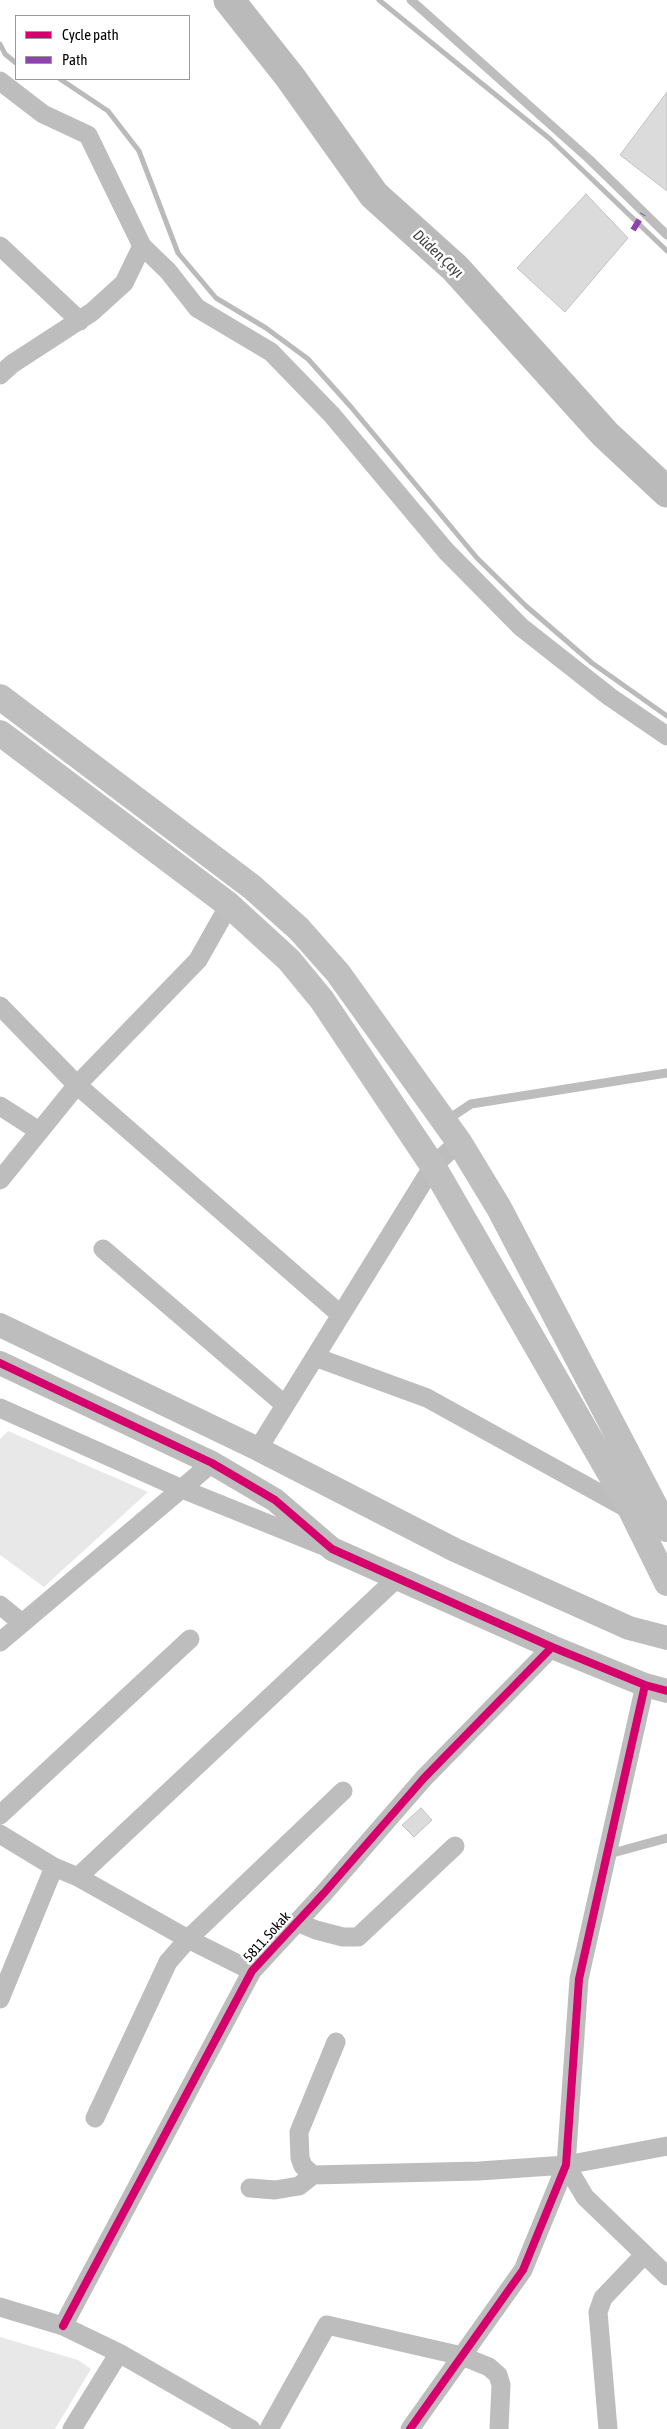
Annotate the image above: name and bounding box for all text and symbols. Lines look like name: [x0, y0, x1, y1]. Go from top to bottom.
legend: [15, 15, 190, 80]
text: Cycle path: [62, 26, 119, 43]
text: Path: [62, 51, 88, 68]
water label: Düden Çayı: [409, 226, 467, 282]
street label: 5811. Sokak: [240, 1908, 294, 1966]

